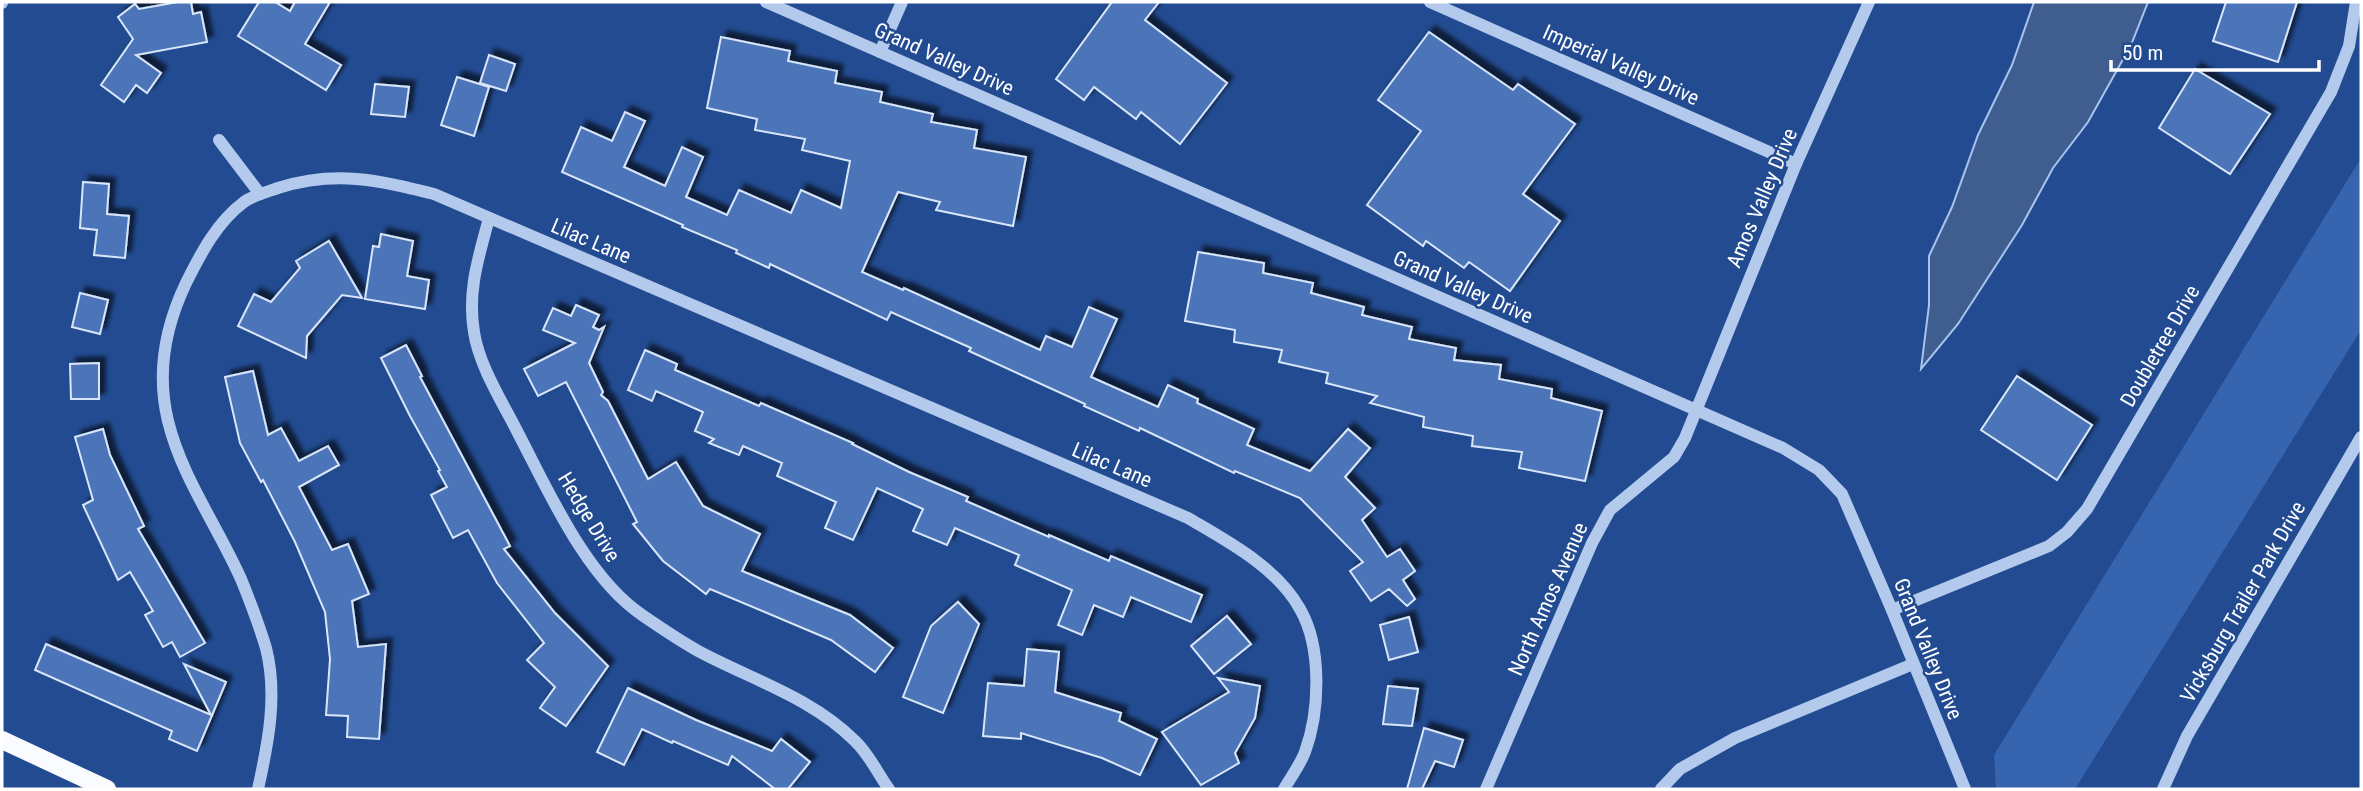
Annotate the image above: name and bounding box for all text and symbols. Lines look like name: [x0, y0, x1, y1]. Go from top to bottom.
street label: Grand Valley Drive: [871, 18, 1018, 101]
street label: Imperial Valley Drive: [1539, 20, 1703, 110]
scale bar: [2111, 28, 2319, 72]
text: 50 m: [2122, 41, 2163, 65]
street label: Amos Valley Drive: [1722, 125, 1802, 271]
street label: Lilac Lane: [548, 213, 635, 269]
street label: Grand Valley Drive: [1390, 246, 1537, 329]
street label: Doubletree Drive: [2115, 281, 2205, 411]
street label: Lilac Lane: [1069, 437, 1156, 493]
street label: Hedge Drive: [553, 468, 625, 566]
street label: Vicksburg Trailer Park Drive: [2176, 497, 2310, 707]
street label: North Amos Avenue: [1503, 519, 1593, 679]
street label: Grand Valley Drive: [1889, 575, 1967, 723]

